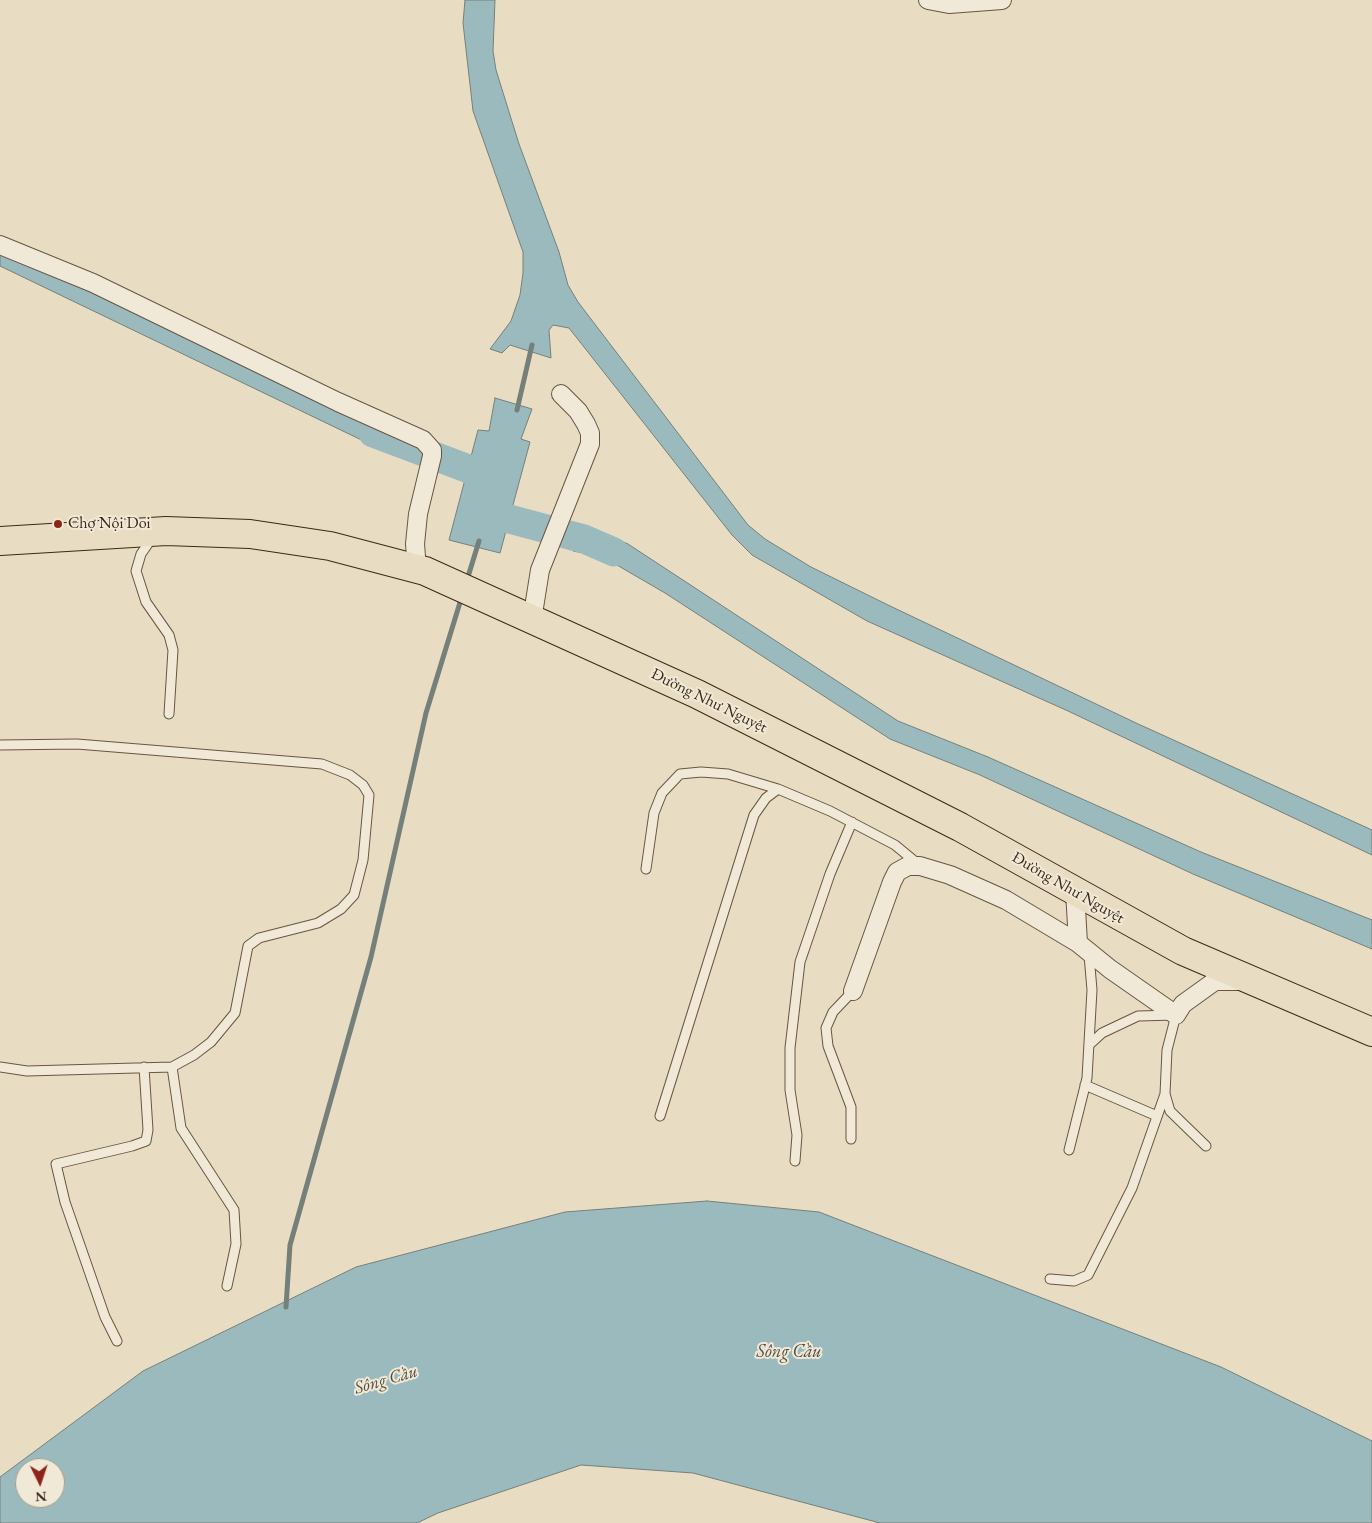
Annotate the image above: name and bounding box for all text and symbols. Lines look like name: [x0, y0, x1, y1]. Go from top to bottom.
place label: Chợ Nội Doi: [68, 514, 151, 534]
marker: Chợ Nội Doi: [52, 518, 64, 530]
street label: Đường Như Nguyệt: [648, 665, 770, 737]
street label: Đường Như Nguyệt: [1008, 848, 1128, 928]
water label: Sông Cầu: [757, 1341, 821, 1363]
water label: Sông Cầu: [352, 1361, 420, 1399]
north arrow: [15, 1458, 65, 1508]
text: N: [35, 1488, 47, 1506]

